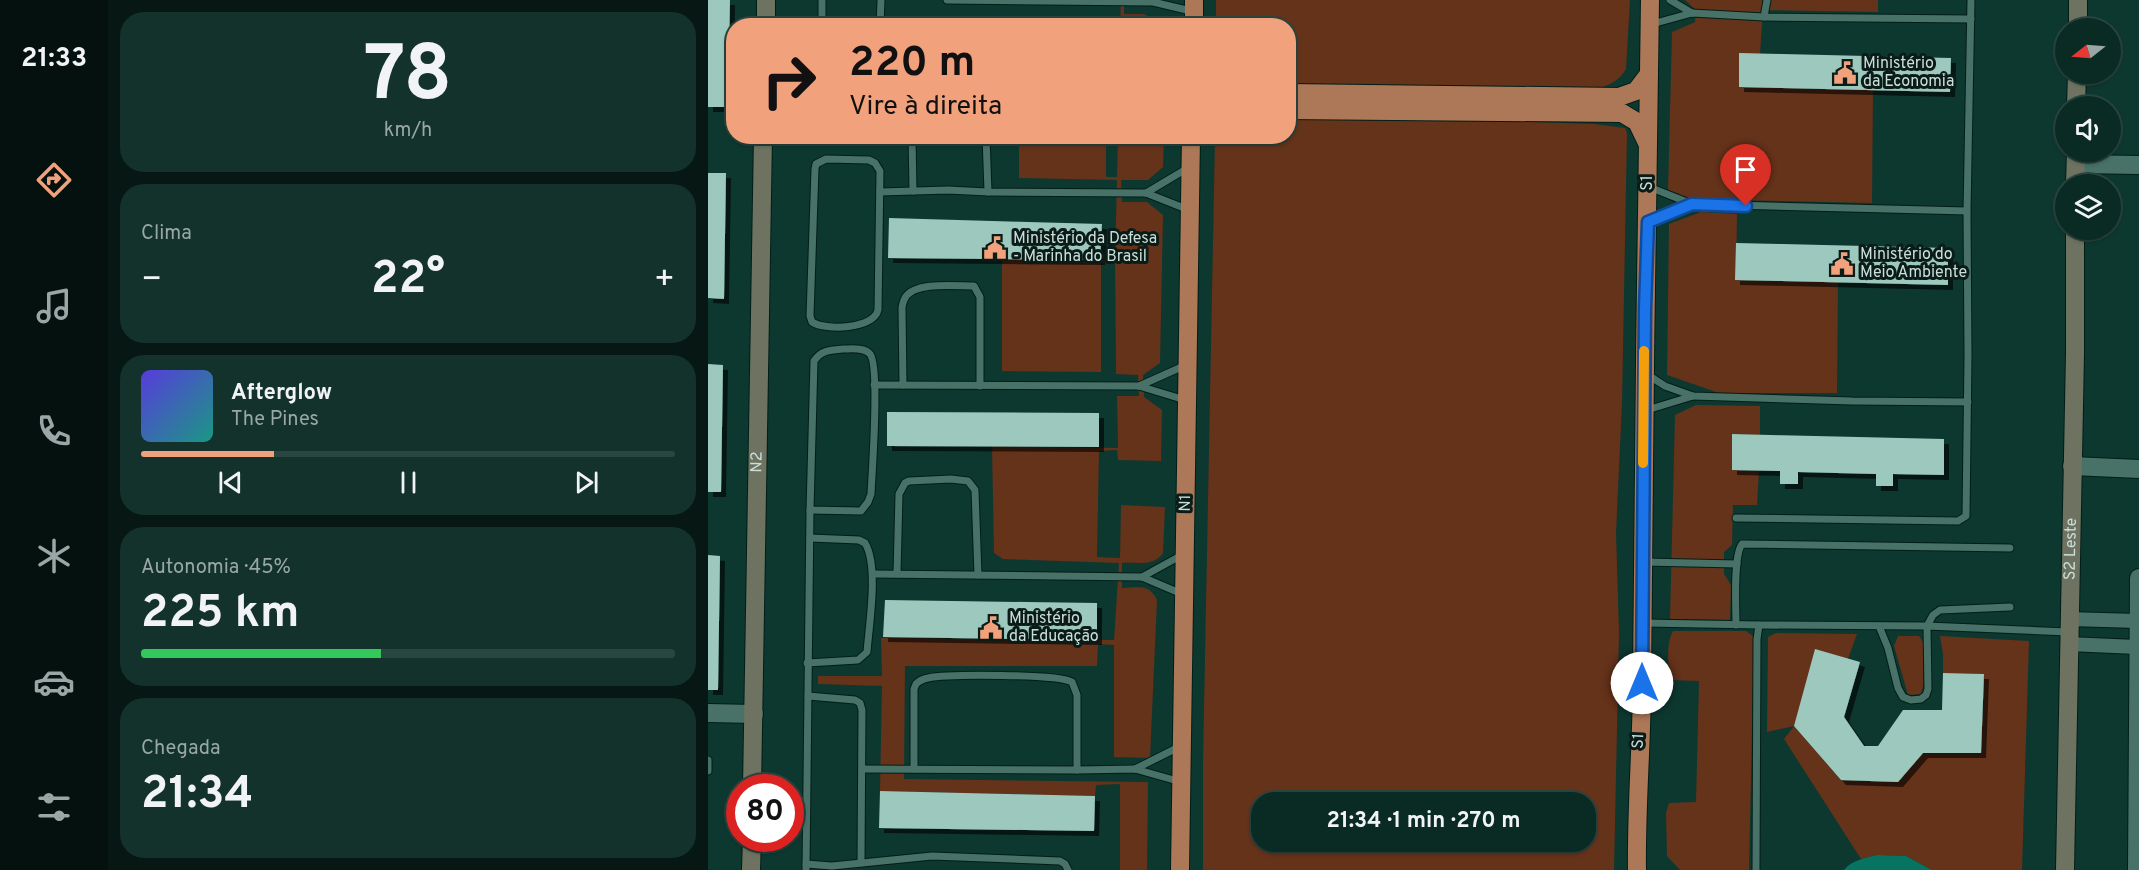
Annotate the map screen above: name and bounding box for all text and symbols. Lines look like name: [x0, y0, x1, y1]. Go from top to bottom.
north arrow: [2055, 18, 2121, 84]
map controls: [2055, 18, 2121, 240]
text: 78: [364, 29, 452, 128]
text: 220 m: [849, 38, 975, 91]
text: 21:33: [21, 42, 87, 76]
icon: right: [750, 42, 828, 120]
place label: Ministério da Economia: [1863, 54, 1954, 92]
public building icon: Ministério da Economia: [1832, 60, 1858, 86]
text: Vire à direita: [849, 90, 1002, 124]
button: sound: [2055, 96, 2121, 162]
text: km/h: [384, 118, 432, 144]
pin: [1720, 144, 1771, 206]
icon: arrive: [1729, 153, 1762, 186]
icon: directions: [33, 159, 75, 201]
button: layers: [2055, 174, 2121, 240]
street label: S1: [1638, 175, 1658, 191]
text: Clima: [141, 221, 192, 247]
place label: Ministério da Defesa - Marinha do Brasil: [1013, 229, 1157, 267]
public building icon: Ministério da Defesa - Marinha do Brasil: [982, 235, 1008, 261]
place label: Ministério do Meio Ambiente: [1860, 245, 1967, 283]
public building icon: Ministério do Meio Ambiente: [1829, 251, 1855, 277]
text: 22°: [371, 252, 445, 309]
text: −: [141, 260, 162, 302]
text: +: [654, 260, 675, 302]
icon: music: [33, 285, 75, 327]
text: Afterglow: [231, 380, 332, 407]
text: The Pines: [231, 407, 319, 433]
icon: phone: [33, 410, 75, 452]
street label: N2: [747, 451, 768, 473]
icon: previous: [214, 466, 247, 499]
icon: pause: [392, 466, 425, 499]
icon: next: [570, 466, 603, 499]
street label: N1: [1176, 494, 1196, 512]
street label: S2 Leste: [2061, 518, 2082, 580]
icon: climate: [33, 535, 75, 577]
text: Autonomia · 45%: [141, 555, 291, 581]
text: 225 km: [141, 586, 299, 643]
place label: Ministério da Educação: [1009, 609, 1099, 647]
public building icon: Ministério da Educação: [978, 615, 1004, 641]
position arrow: [1610, 651, 1674, 715]
icon: car: [33, 661, 75, 703]
street label: S1: [1629, 733, 1649, 749]
text: Chegada: [141, 736, 221, 762]
text: 21:34: [141, 767, 253, 824]
speed limit sign: 80: [726, 774, 804, 852]
icon: filters: [33, 786, 75, 828]
text: 21:34 · 1 min · 270 m: [1326, 808, 1521, 835]

